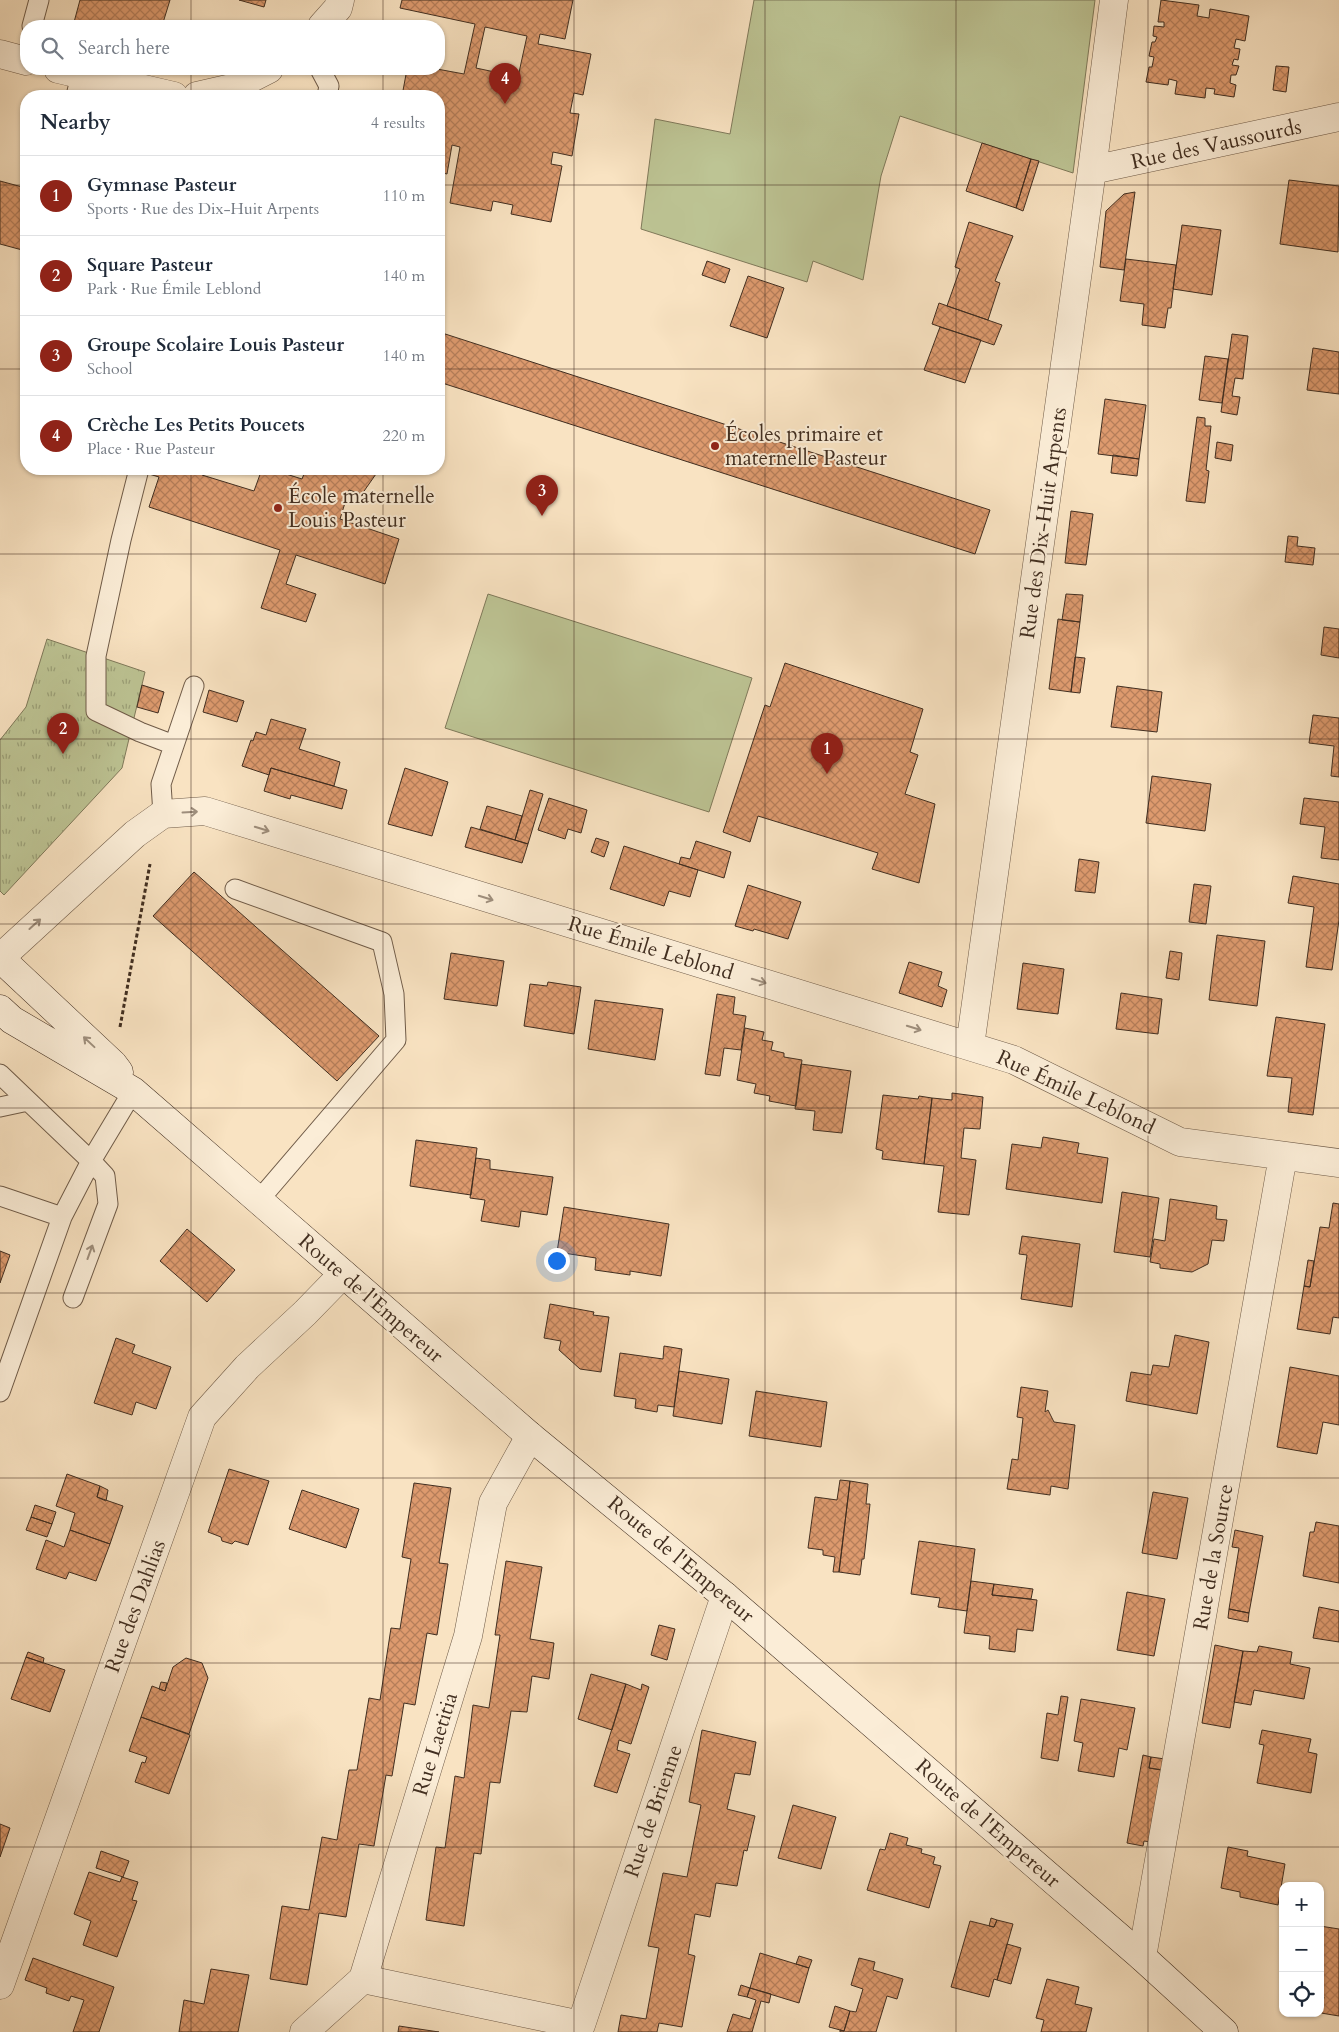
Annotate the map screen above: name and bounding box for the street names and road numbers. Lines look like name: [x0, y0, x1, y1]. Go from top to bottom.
street label: Rue des Vaussourds: [1128, 112, 1304, 177]
street label: Rue des Dix-Huit Arpents: [1013, 405, 1074, 641]
street label: Rue Émile Leblond: [565, 910, 737, 987]
street label: Rue Émile Leblond: [992, 1043, 1160, 1142]
street label: Route de l'Empereur: [292, 1227, 450, 1370]
street label: Rue de la Source: [1186, 1482, 1241, 1632]
street label: Route de l'Empereur: [601, 1489, 761, 1630]
street label: Rue des Dahlias: [98, 1536, 173, 1677]
street label: Rue Laetitia: [406, 1689, 465, 1799]
street label: Rue de Brienne: [617, 1741, 690, 1881]
street label: Route de l'Empereur: [909, 1752, 1067, 1895]

